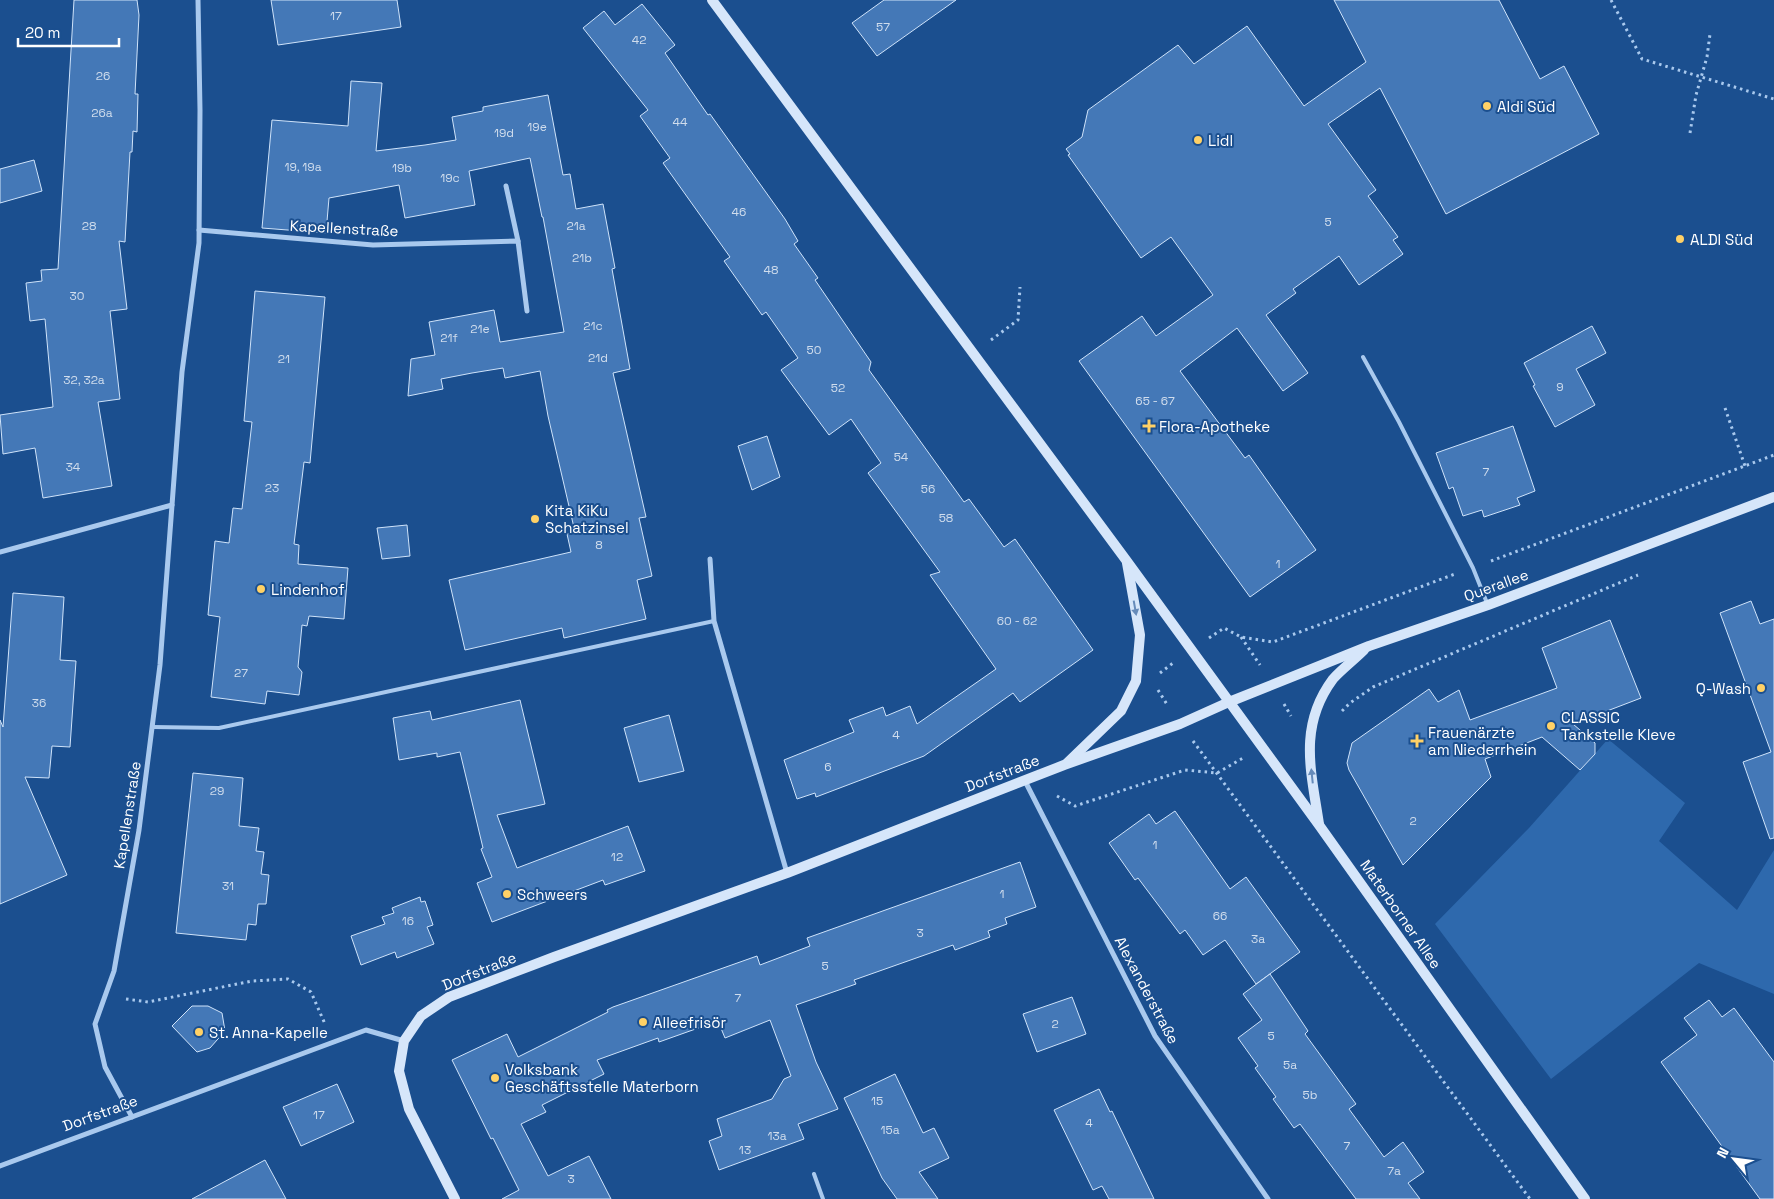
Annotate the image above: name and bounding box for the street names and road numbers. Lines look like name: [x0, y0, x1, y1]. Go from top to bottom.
street label: Kapellenstraße: [289, 216, 399, 240]
street label: Querallee: [1461, 565, 1531, 605]
street label: Dorfstraße: [962, 750, 1042, 796]
street label: Kapellenstraße: [109, 760, 145, 870]
street label: Materborner Allee: [1356, 856, 1446, 972]
street label: Alexanderstraße: [1111, 933, 1183, 1047]
street label: Dorfstraße: [439, 947, 519, 994]
street label: Dorfstraße: [60, 1091, 140, 1135]

